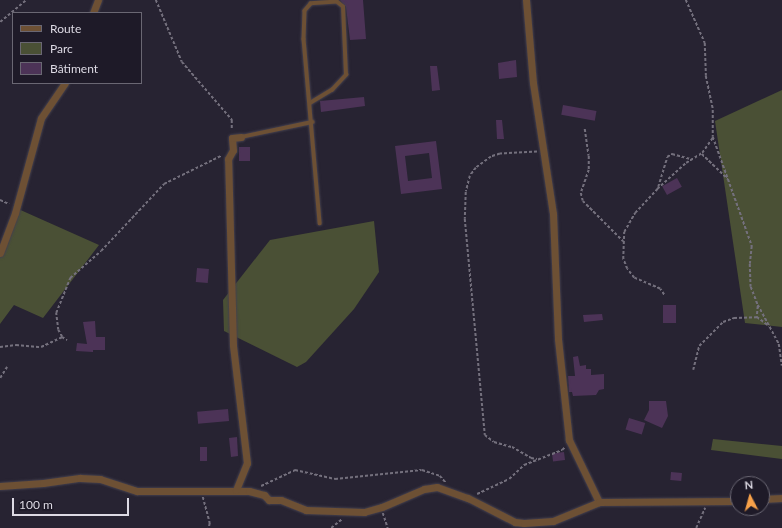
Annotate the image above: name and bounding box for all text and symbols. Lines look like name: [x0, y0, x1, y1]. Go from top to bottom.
legend: [12, 12, 142, 84]
text: Route: [50, 21, 81, 36]
text: Parc: [50, 41, 73, 56]
text: Bâtiment: [50, 61, 98, 76]
north arrow: [730, 476, 770, 516]
text: N: [744, 478, 754, 491]
scale bar: [14, 490, 131, 516]
text: 100 m: [19, 497, 53, 512]

